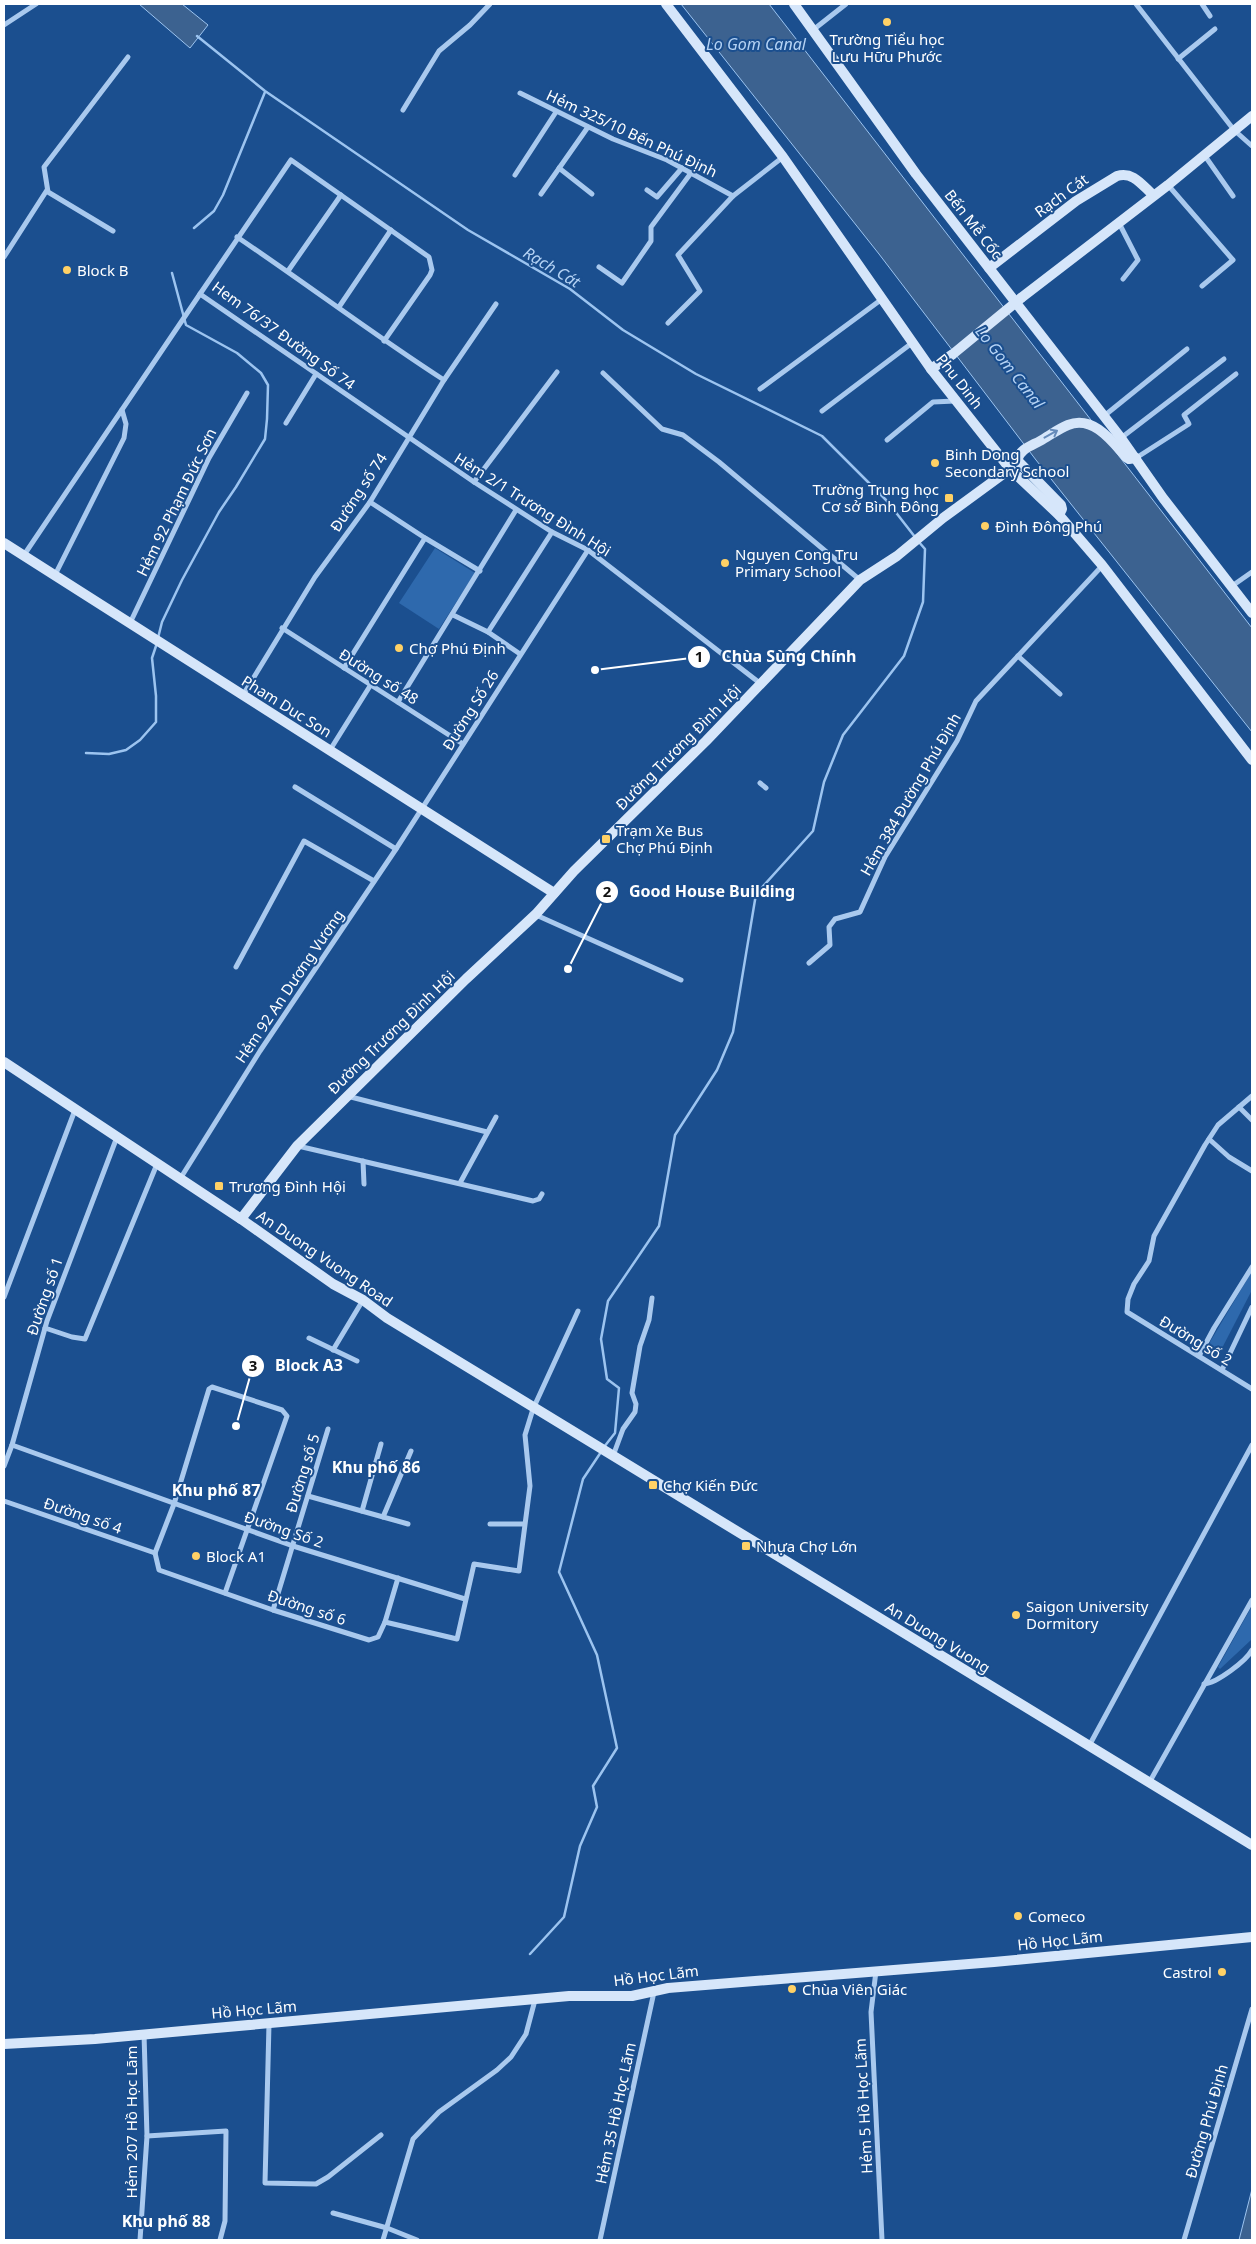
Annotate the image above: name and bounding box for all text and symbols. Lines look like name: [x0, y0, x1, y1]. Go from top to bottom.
marker: Trường Tiểu học Lưu Hữu Phước: [881, 16, 893, 28]
place label: Trường Tiểu học Lưu Hữu Phước: [830, 29, 944, 66]
water label: Lo Gom Canal: [706, 33, 807, 55]
street label: Hẻm 325/10 Bến Phú Định: [543, 85, 721, 181]
street label: Rạch Cát: [1030, 169, 1092, 221]
street label: Bến Mễ Cốc: [941, 185, 1007, 263]
water label: Rạch Cát: [519, 241, 585, 293]
place label: Block B: [77, 260, 129, 280]
marker: Block B: [61, 264, 73, 276]
street label: Hem 76/37 Đường Số 74: [208, 276, 360, 394]
water label: Lo Gom Canal: [971, 321, 1050, 414]
street label: Phu Dinh: [932, 349, 988, 413]
street label: Hẻm 92 Phạm Đức Sơn: [131, 425, 221, 579]
one-way arrow: [1043, 429, 1058, 439]
place label: Binh Dong Secondary School: [945, 444, 1069, 481]
street label: Đường số 74: [325, 448, 391, 535]
street label: Hẻm 2/1 Trương Đình Hội: [451, 448, 615, 560]
marker: Binh Dong Secondary School: [929, 457, 941, 469]
place label: Trường Trung học Cơ sở Bình Đông: [812, 479, 939, 516]
marker: Trường Trung học Cơ sở Bình Đông: [943, 492, 955, 504]
place label: Đình Đông Phú: [995, 516, 1102, 536]
marker: Đình Đông Phú: [979, 520, 991, 532]
place label: Nguyen Cong Tru Primary School: [735, 544, 858, 581]
marker: Nguyen Cong Tru Primary School: [719, 557, 731, 569]
place label: Chợ Phú Định: [409, 638, 506, 658]
callout: Chùa Sùng Chính: [686, 641, 866, 672]
marker: Chợ Phú Định: [393, 642, 405, 654]
street label: Đường số 48: [336, 644, 422, 708]
text: Chùa Sùng Chính: [722, 645, 856, 667]
text: 1: [695, 646, 703, 666]
street label: Đường Số 26: [437, 666, 503, 754]
street label: Pham Duc Son: [238, 670, 336, 742]
street label: Đường Trương Đình Hội: [611, 680, 745, 814]
street label: Hẻm 384 Đường Phú Định: [855, 709, 965, 879]
place label: Trạm Xe Bus Chợ Phú Định: [616, 820, 713, 857]
marker: Trạm Xe Bus Chợ Phú Định: [600, 833, 612, 845]
callout: Good House Building: [594, 876, 805, 907]
text: Good House Building: [629, 880, 795, 902]
text: 2: [603, 881, 612, 901]
street label: Hẻm 92 An Dương Vương: [230, 905, 348, 1067]
street label: Đường Trương Đình Hội: [323, 966, 459, 1098]
place label: Trương Đình Hội: [229, 1176, 346, 1196]
marker: Trương Đình Hội: [213, 1180, 225, 1192]
street label: An Duong Vuong Road: [253, 1205, 397, 1311]
street label: Đường số 1: [21, 1254, 67, 1338]
street label: Đường số 2: [1156, 1310, 1236, 1370]
callout: Block A3: [240, 1350, 353, 1381]
text: Block A3: [275, 1354, 343, 1376]
text: 3: [249, 1355, 257, 1375]
street label: Đường số 5: [281, 1431, 323, 1515]
district label: Khu phố 86: [332, 1456, 420, 1478]
place label: Chợ Kiến Đức: [663, 1475, 758, 1495]
district label: Khu phố 87: [172, 1479, 260, 1501]
marker: Chợ Kiến Đức: [647, 1479, 659, 1491]
street label: Đường số 4: [41, 1492, 125, 1538]
street label: Đường Số 2: [242, 1506, 326, 1552]
place label: Nhựa Chợ Lớn: [756, 1536, 857, 1556]
marker: Nhựa Chợ Lớn: [740, 1540, 752, 1552]
place label: Block A1: [206, 1546, 266, 1566]
marker: Block A1: [190, 1550, 202, 1562]
street label: Đường số 6: [265, 1585, 349, 1629]
place label: Saigon University Dormitory: [1026, 1596, 1149, 1633]
street label: An Duong Vuong: [882, 1597, 994, 1677]
marker: Saigon University Dormitory: [1010, 1609, 1022, 1621]
place label: Comeco: [1028, 1906, 1085, 1926]
marker: Comeco: [1012, 1910, 1024, 1922]
street label: Hồ Học Lãm: [1016, 1926, 1104, 1954]
street label: Hồ Học Lãm: [612, 1960, 700, 1990]
place label: Castrol: [1163, 1962, 1212, 1982]
marker: Castrol: [1216, 1966, 1228, 1978]
place label: Chùa Viên Giác: [802, 1979, 907, 1999]
marker: Chùa Viên Giác: [786, 1983, 798, 1995]
street label: Hồ Học Lãm: [210, 1995, 298, 2023]
street label: Hẻm 5 Hồ Học Lãm: [849, 2038, 877, 2174]
street label: Hẻm 35 Hồ Học Lãm: [590, 2040, 640, 2186]
street label: Hẻm 207 Hồ Học Lãm: [121, 2046, 141, 2198]
street label: Đường Phú Định: [1180, 2062, 1232, 2180]
district label: Khu phố 88: [122, 2210, 210, 2232]

